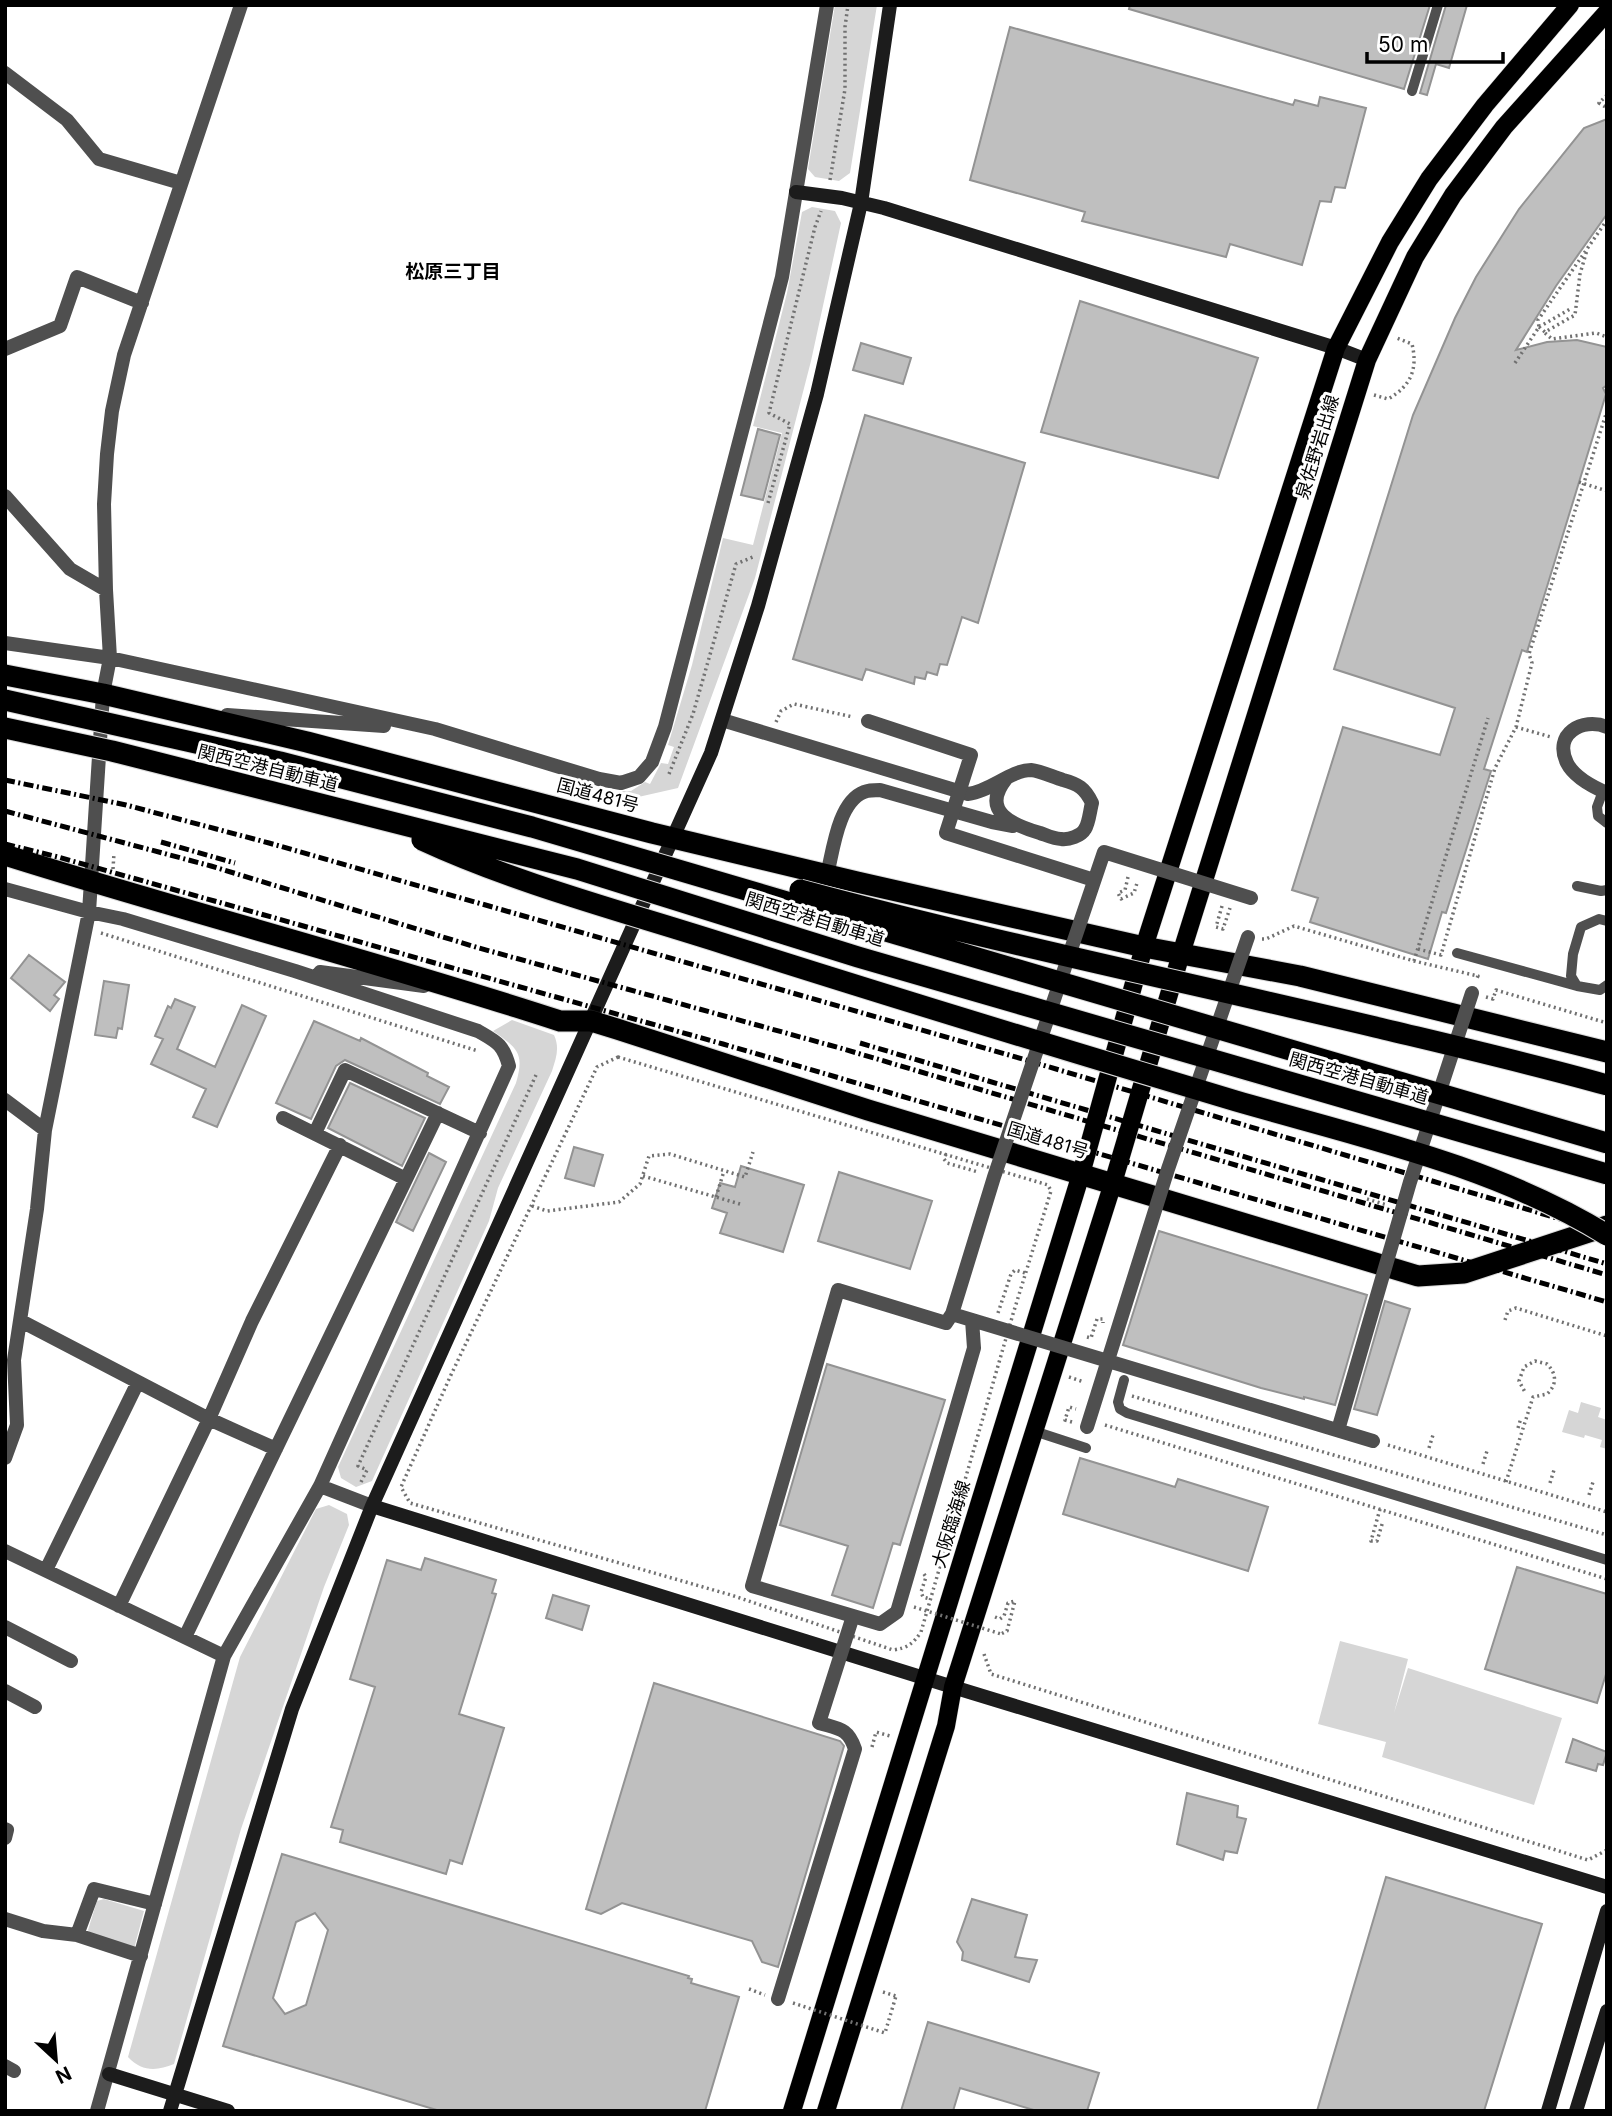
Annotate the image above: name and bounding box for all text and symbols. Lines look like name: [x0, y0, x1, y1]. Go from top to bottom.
scale bar: [1367, 21, 1504, 65]
text: 50 m: [1378, 32, 1428, 57]
district label: 松原三丁目: [405, 260, 501, 283]
street label: 泉佐野岩出線: [1291, 392, 1343, 502]
street label: 関西空港自動車道: [196, 740, 340, 796]
street label: 国道481号: [555, 774, 641, 816]
street label: 関西空港自動車道: [743, 888, 887, 950]
street label: 関西空港自動車道: [1287, 1048, 1431, 1108]
street label: 国道481号: [1005, 1118, 1091, 1162]
street label: 大阪臨海線: [928, 1478, 974, 1570]
north arrow: [21, 2025, 91, 2095]
text: N: [52, 2061, 75, 2088]

